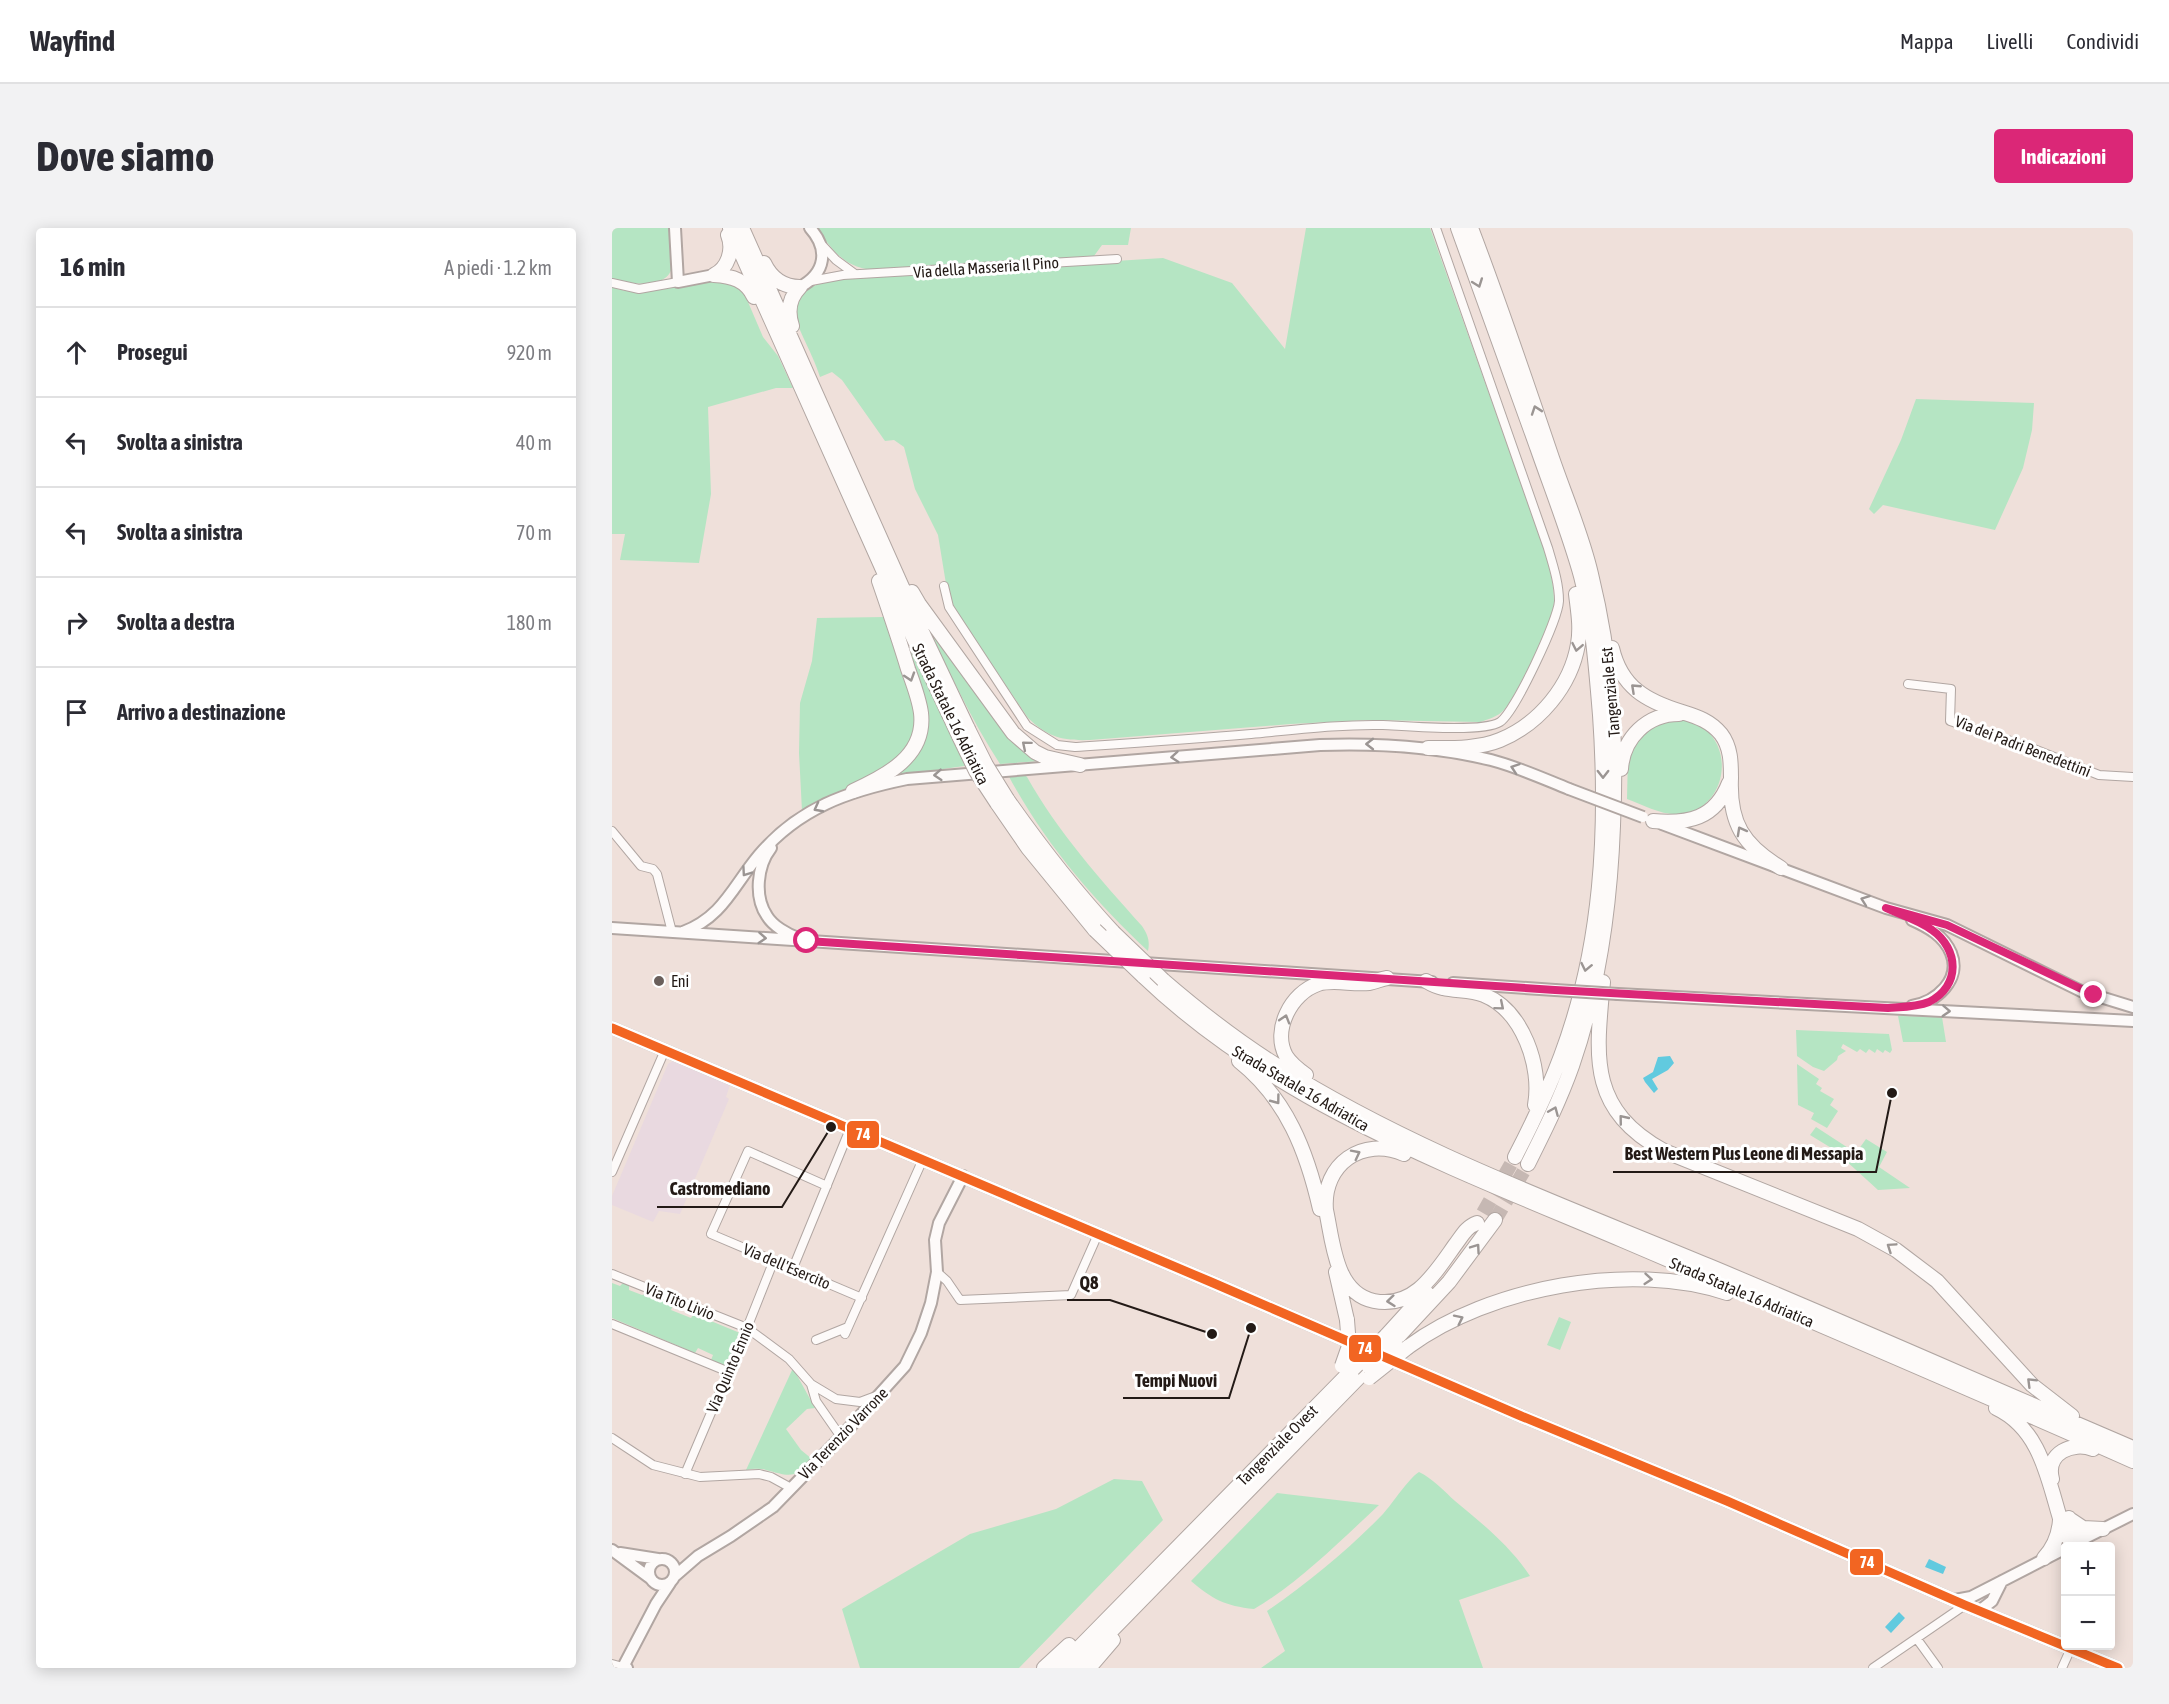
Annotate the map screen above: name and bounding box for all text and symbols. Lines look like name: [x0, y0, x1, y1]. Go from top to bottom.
text: Wayfind: [30, 25, 115, 57]
text: Mappa: [1900, 29, 1954, 53]
text: Livelli: [1987, 29, 2033, 53]
text: Condividi: [2066, 29, 2139, 53]
button: Indicazioni: [1994, 129, 2133, 183]
text: Dove siamo: [36, 132, 215, 180]
text: 16 min: [60, 252, 125, 282]
street label: Via della Masseria Il Pino: [913, 253, 1059, 281]
text: A piedi · 1.2 km: [444, 256, 552, 279]
one-way arrow: [1471, 277, 1483, 288]
icon: ahead: [60, 336, 93, 369]
text: Prosegui: [117, 339, 188, 365]
text: 920 m: [507, 341, 552, 364]
one-way arrow: [1530, 405, 1543, 416]
icon: left: [60, 426, 93, 459]
text: Svolta a sinistra: [117, 429, 243, 455]
text: 40 m: [516, 431, 552, 454]
icon: left: [60, 516, 93, 549]
text: Svolta a sinistra: [117, 519, 243, 545]
text: 70 m: [516, 521, 552, 544]
icon: right: [60, 606, 93, 639]
text: Svolta a destra: [117, 609, 235, 635]
text: 180 m: [507, 611, 552, 634]
street label: Strada Statale 16 Adriatica: [909, 640, 993, 788]
one-way arrow: [1571, 641, 1584, 651]
street label: Tangenziale Est: [1597, 646, 1624, 738]
one-way arrow: [903, 671, 916, 682]
one-way arrow: [1632, 684, 1642, 695]
icon: arrive: [60, 696, 93, 729]
text: Arrivo a destinazione: [117, 699, 286, 725]
street label: Via dei Padri Benedettini: [1953, 712, 2093, 780]
one-way arrow: [1365, 738, 1374, 750]
one-way arrow: [1022, 741, 1033, 752]
one-way arrow: [1171, 750, 1180, 763]
one-way arrow: [1510, 763, 1521, 776]
one-way arrow: [934, 769, 943, 782]
one-way arrow: [1597, 769, 1610, 778]
one-way arrow: [814, 801, 824, 812]
one-way arrow: [1737, 827, 1748, 838]
one-way arrow: [742, 865, 753, 876]
one-way arrow: [1860, 894, 1871, 907]
route start: [793, 927, 819, 953]
one-way arrow: [758, 931, 767, 944]
one-way arrow: [1580, 962, 1593, 972]
place label: Eni: [671, 972, 689, 990]
marker: Eni: [652, 974, 666, 988]
route end: [2080, 981, 2106, 1007]
one-way arrow: [1493, 999, 1504, 1010]
one-way arrow: [1942, 1005, 1951, 1018]
one-way arrow: [1278, 1014, 1290, 1025]
street label: Strada Statale 16 Adriatica: [1229, 1041, 1373, 1135]
one-way arrow: [1268, 1093, 1279, 1104]
one-way arrow: [1547, 1106, 1559, 1117]
one-way arrow: [1619, 1114, 1630, 1125]
line badge: 74: [846, 1120, 880, 1149]
text: 74: [855, 1125, 871, 1143]
callout: Best Western Plus Leone di Messapia: [1613, 1136, 1876, 1172]
text: Best Western Plus Leone di Messapia: [1625, 1143, 1863, 1164]
one-way arrow: [1350, 1150, 1361, 1162]
callout: Castromediano: [657, 1171, 782, 1207]
text: Castromediano: [669, 1178, 771, 1199]
street label: Via dell'Esercito: [741, 1240, 833, 1292]
one-way arrow: [1469, 1243, 1480, 1254]
one-way arrow: [1887, 1243, 1898, 1254]
street label: Strada Statale 16 Adriatica: [1667, 1253, 1817, 1331]
callout: Q8: [1067, 1264, 1110, 1300]
text: Q8: [1080, 1272, 1099, 1293]
one-way arrow: [1643, 1272, 1652, 1285]
street label: Via Tito Livio: [643, 1279, 717, 1323]
one-way arrow: [1386, 1294, 1395, 1307]
one-way arrow: [1452, 1314, 1463, 1326]
street label: Via Quinto Ennio: [703, 1319, 757, 1415]
line badge: 74: [1348, 1334, 1382, 1363]
text: 74: [1357, 1339, 1373, 1357]
callout: Tempi Nuovi: [1123, 1362, 1229, 1398]
text: Tempi Nuovi: [1135, 1370, 1217, 1391]
one-way arrow: [2027, 1379, 2038, 1390]
street label: Via Terenzio Varrone: [795, 1384, 891, 1482]
street label: Tangenziale Ovest: [1233, 1401, 1322, 1490]
map controls: [2061, 1542, 2115, 1650]
button: +: [2061, 1542, 2115, 1596]
line badge: 74: [1849, 1548, 1884, 1576]
text: 74: [1859, 1553, 1875, 1571]
button: −: [2061, 1596, 2115, 1650]

